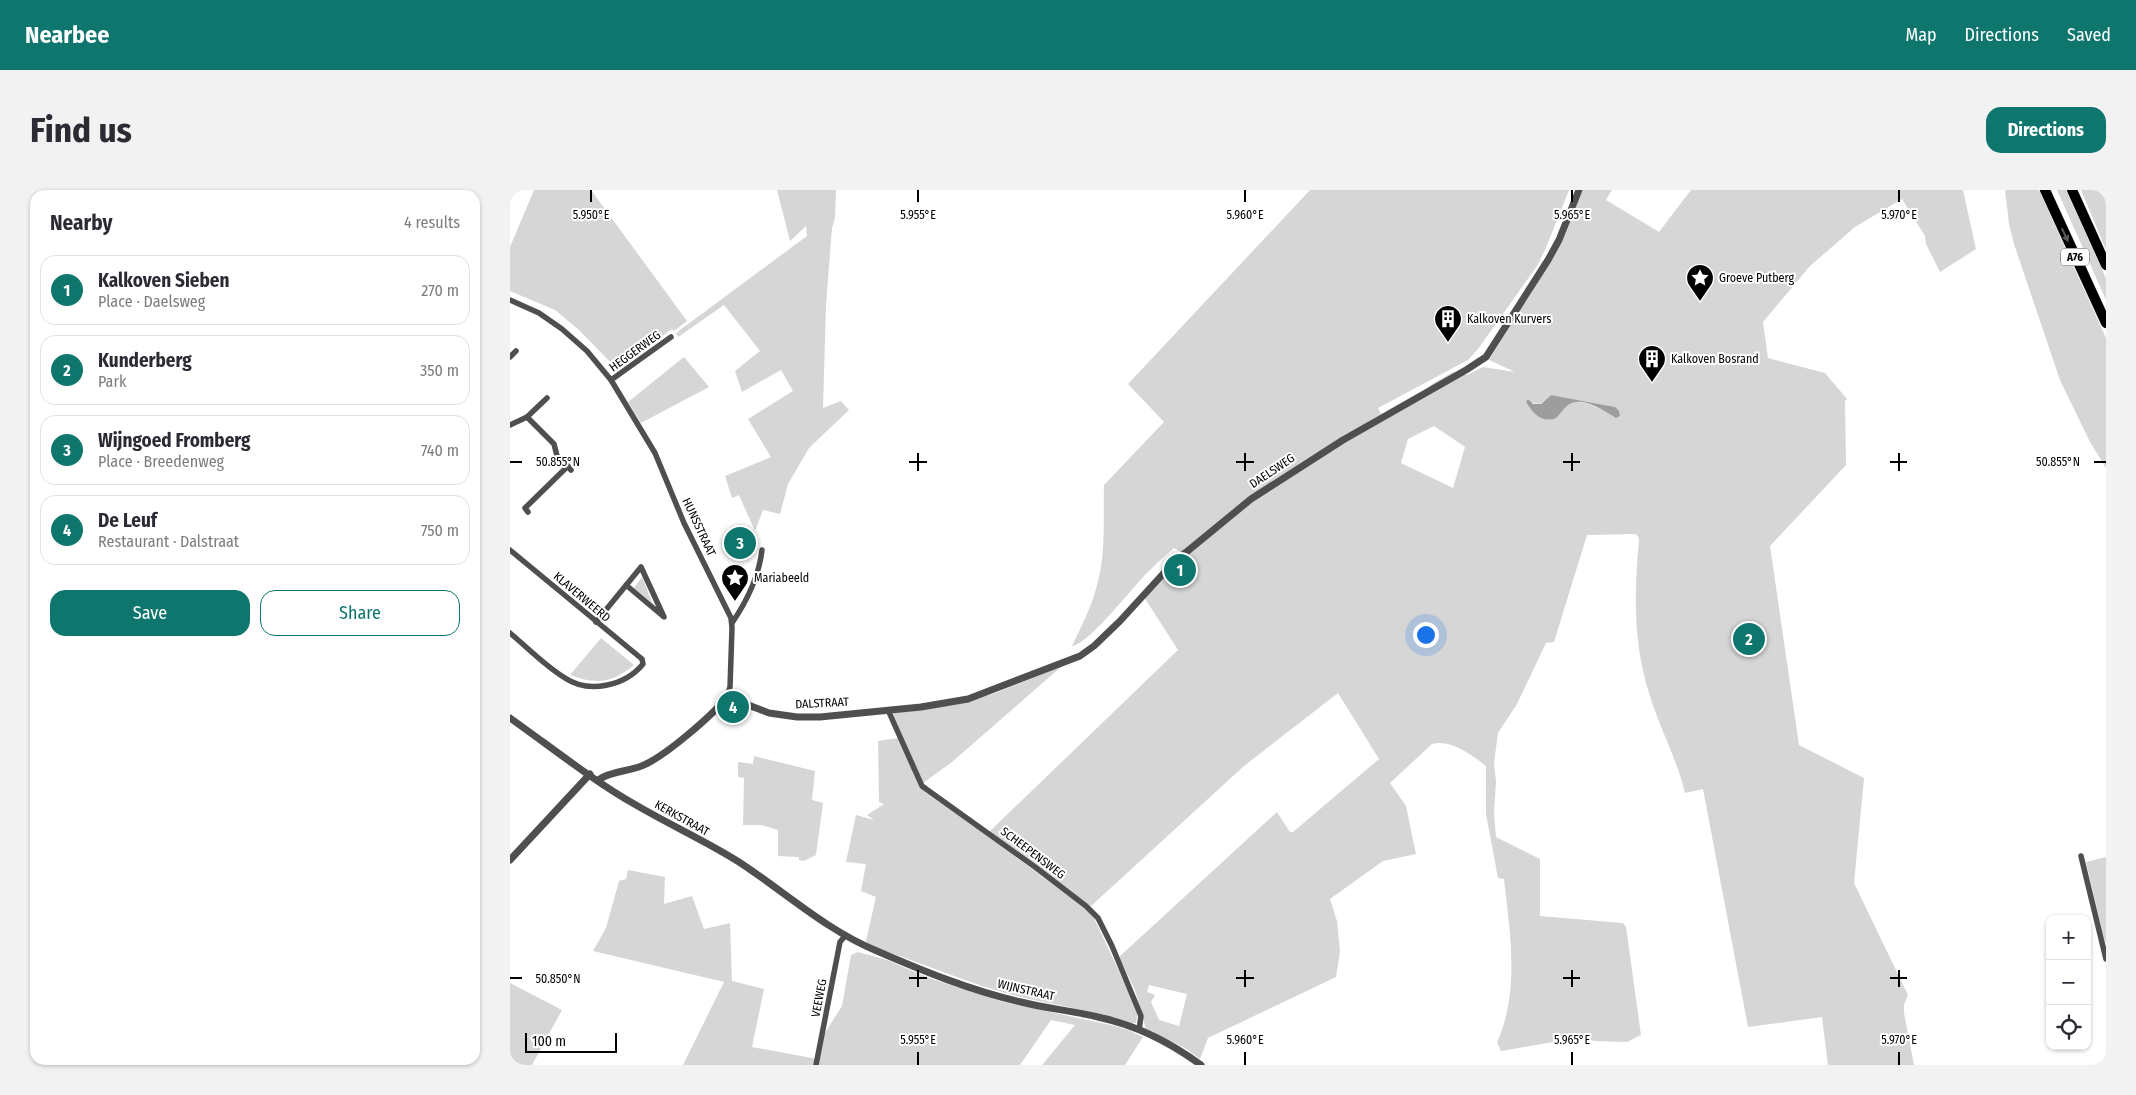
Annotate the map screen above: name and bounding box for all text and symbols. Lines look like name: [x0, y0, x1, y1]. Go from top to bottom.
text: Nearbee: [25, 21, 109, 49]
text: Map: [1905, 24, 1937, 46]
text: Directions: [1965, 24, 2039, 46]
text: Saved: [2067, 24, 2111, 46]
button: Directions: [1986, 107, 2106, 153]
text: Find us: [30, 109, 132, 151]
text: 5.950°E: [573, 208, 610, 222]
text: 5.955°E: [900, 208, 936, 222]
text: 5.960°E: [1226, 208, 1264, 222]
text: 5.965°E: [1554, 208, 1590, 222]
text: 5.970°E: [1881, 208, 1917, 222]
text: Nearby: [50, 210, 112, 236]
text: 4 results: [404, 213, 460, 232]
one-way arrow: [2061, 228, 2069, 242]
road number: A76: [2061, 248, 2089, 266]
place icon: Groeve Putberg: [1685, 263, 1715, 302]
text: Kalkoven Sieben: [98, 269, 229, 292]
place label: Groeve Putberg: [1719, 271, 1794, 285]
text: 1: [64, 281, 70, 300]
text: 270 m: [421, 281, 459, 300]
text: Place · Daelsweg: [98, 292, 205, 311]
building icon: Kalkoven Kurvers: [1433, 304, 1463, 343]
place label: Kalkoven Kurvers: [1467, 312, 1551, 326]
street label: HEGGERWEG: [607, 328, 663, 374]
building icon: Kalkoven Bosrand: [1637, 344, 1667, 383]
text: Kunderberg: [98, 349, 192, 372]
place label: Kalkoven Bosrand: [1671, 352, 1759, 366]
text: 2: [63, 361, 71, 380]
text: 350 m: [420, 361, 459, 380]
text: Park: [98, 372, 126, 391]
text: Wijngoed Fromberg: [98, 429, 251, 452]
text: 3: [63, 441, 71, 460]
text: 740 m: [421, 441, 459, 460]
street label: DAELSWEG: [1247, 451, 1297, 491]
text: Place · Breedenweg: [98, 452, 224, 471]
text: 50.855°N: [536, 455, 580, 469]
text: 50.855°N: [2036, 455, 2080, 469]
street label: HUNSSTRAAT: [679, 496, 719, 559]
text: De Leuf: [98, 509, 157, 532]
text: 4: [63, 521, 71, 540]
text: 750 m: [421, 521, 459, 540]
pin: 3: [724, 524, 756, 562]
text: Restaurant · Dalstraat: [98, 532, 239, 551]
pin: 1: [1164, 551, 1196, 589]
place icon: Mariabeeld: [720, 563, 750, 602]
street label: KLAVERWEERD: [551, 569, 613, 625]
place label: Mariabeeld: [754, 571, 809, 585]
button: Save: [50, 590, 250, 636]
button: Share: [260, 590, 460, 636]
pin: 2: [1733, 620, 1765, 658]
your location: [1413, 622, 1439, 648]
pin: 4: [717, 688, 749, 726]
street label: DALSTRAAT: [795, 695, 850, 711]
street label: KERKSTRAAT: [652, 797, 712, 839]
street label: SCHEEPENSWEG: [998, 824, 1068, 882]
map controls: [2046, 915, 2091, 1050]
button: +: [2046, 915, 2091, 960]
button: −: [2046, 960, 2091, 1005]
text: 50.850°N: [536, 972, 580, 986]
street label: WIJNSTRAAT: [996, 977, 1056, 1003]
street label: VEEWEG: [808, 978, 830, 1018]
button: locate: [2046, 1005, 2091, 1050]
scale bar: [525, 1030, 618, 1053]
text: 100 m: [532, 1033, 566, 1050]
text: 5.955°E: [900, 1033, 936, 1047]
text: 5.960°E: [1226, 1033, 1264, 1047]
text: 5.965°E: [1554, 1033, 1590, 1047]
text: 5.970°E: [1881, 1033, 1917, 1047]

